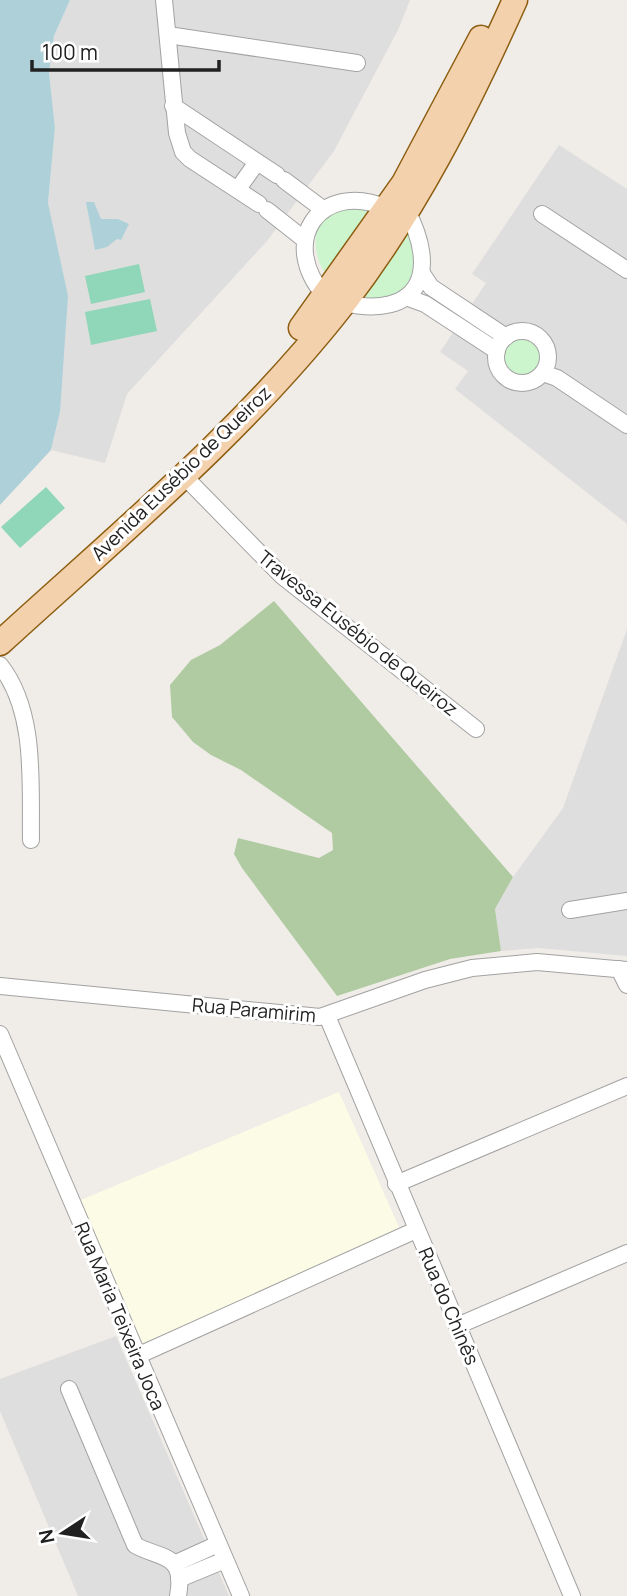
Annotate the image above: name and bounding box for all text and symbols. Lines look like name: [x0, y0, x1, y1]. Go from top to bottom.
scale bar: [32, 28, 219, 72]
text: 100 m: [42, 38, 98, 66]
street label: Avenida Eusébio de Queiroz: [85, 380, 277, 566]
street label: Travessa Eusébio de Queiroz: [253, 544, 463, 722]
street label: Rua Paramirim: [191, 992, 317, 1028]
street label: Rua Maria Teixeira Joca: [69, 1218, 171, 1414]
street label: Rua do Chinês: [412, 1243, 486, 1369]
north arrow: [28, 1498, 98, 1568]
text: N: [32, 1527, 61, 1546]

